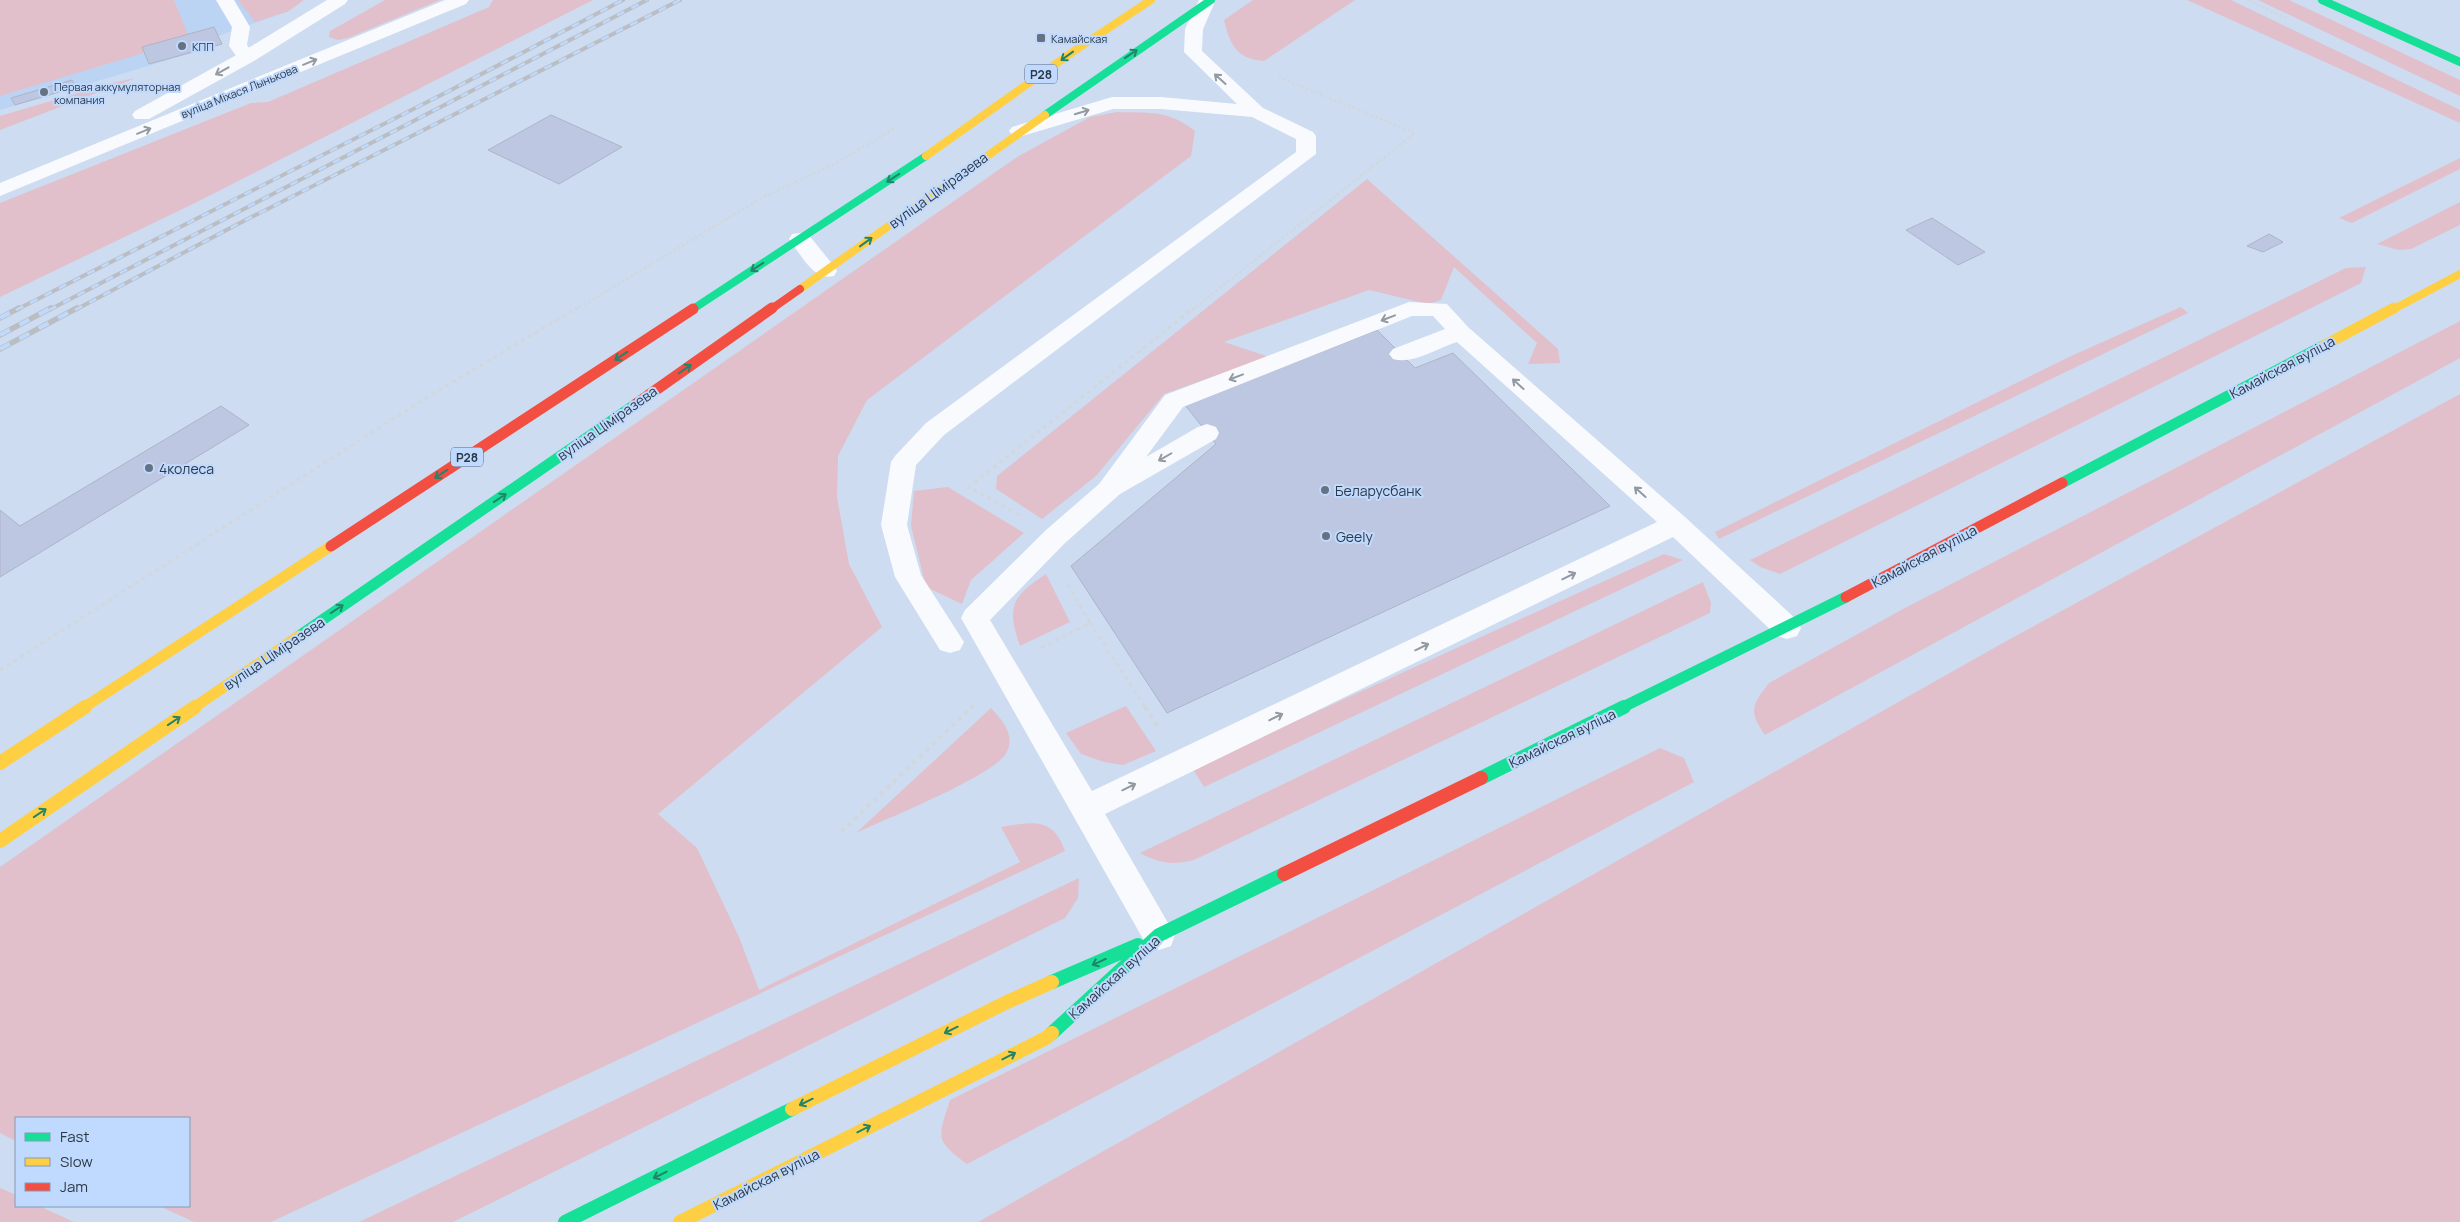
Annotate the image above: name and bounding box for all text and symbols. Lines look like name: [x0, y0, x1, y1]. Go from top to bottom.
place label: Камайская: [1051, 31, 1107, 46]
marker: Камайская: [1035, 32, 1047, 44]
place label: КПП: [192, 39, 214, 54]
marker: КПП: [176, 40, 188, 52]
one-way arrow: [1124, 49, 1138, 59]
one-way arrow: [1060, 51, 1074, 61]
one-way arrow: [302, 57, 317, 66]
street label: вуліца Міхася Лынькова: [178, 61, 300, 121]
road number: Р28: [1025, 64, 1057, 84]
one-way arrow: [215, 66, 230, 76]
one-way arrow: [1213, 73, 1226, 85]
place label: Первая аккумуляторная компания: [54, 79, 180, 107]
marker: Первая аккумуляторная компания: [38, 86, 50, 98]
one-way arrow: [1074, 106, 1090, 116]
one-way arrow: [136, 125, 151, 134]
street label: вуліца Ціміразева: [885, 148, 991, 232]
one-way arrow: [886, 173, 900, 183]
one-way arrow: [859, 237, 873, 247]
one-way arrow: [750, 262, 764, 272]
one-way arrow: [1380, 314, 1396, 323]
street label: Камайская вуліца: [2226, 331, 2338, 403]
one-way arrow: [615, 351, 629, 361]
one-way arrow: [678, 364, 692, 374]
one-way arrow: [1229, 373, 1244, 382]
one-way arrow: [1512, 378, 1525, 390]
street label: вуліца Ціміразева: [553, 381, 661, 465]
road number: Р28: [451, 448, 483, 467]
one-way arrow: [1159, 453, 1173, 463]
place label: 4колеса: [159, 459, 214, 478]
marker: 4колеса: [143, 462, 155, 474]
one-way arrow: [435, 469, 449, 479]
place label: Беларусбанк: [1335, 481, 1423, 500]
marker: Беларусбанк: [1319, 484, 1331, 496]
one-way arrow: [1633, 486, 1646, 498]
one-way arrow: [493, 492, 507, 503]
street label: Камайская вуліца: [1868, 520, 1980, 592]
place label: Geely: [1336, 527, 1374, 546]
marker: Geely: [1320, 530, 1332, 542]
one-way arrow: [1561, 571, 1576, 581]
one-way arrow: [330, 604, 344, 614]
street label: вуліца Ціміразева: [220, 612, 328, 694]
one-way arrow: [1414, 641, 1429, 651]
street label: Камайская вуліца: [1505, 704, 1619, 772]
one-way arrow: [1268, 712, 1283, 721]
one-way arrow: [167, 716, 181, 726]
one-way arrow: [1121, 782, 1136, 792]
one-way arrow: [33, 808, 47, 818]
street label: Камайская вуліца: [1064, 931, 1164, 1023]
one-way arrow: [1092, 957, 1107, 967]
one-way arrow: [944, 1026, 959, 1035]
one-way arrow: [1001, 1051, 1016, 1060]
one-way arrow: [799, 1098, 814, 1107]
legend: [15, 1117, 190, 1207]
one-way arrow: [856, 1124, 871, 1133]
text: Fast: [60, 1126, 89, 1147]
street label: Камайская вуліца: [710, 1144, 822, 1214]
text: Slow: [60, 1151, 93, 1172]
one-way arrow: [653, 1170, 668, 1180]
text: Jam: [60, 1176, 88, 1197]

